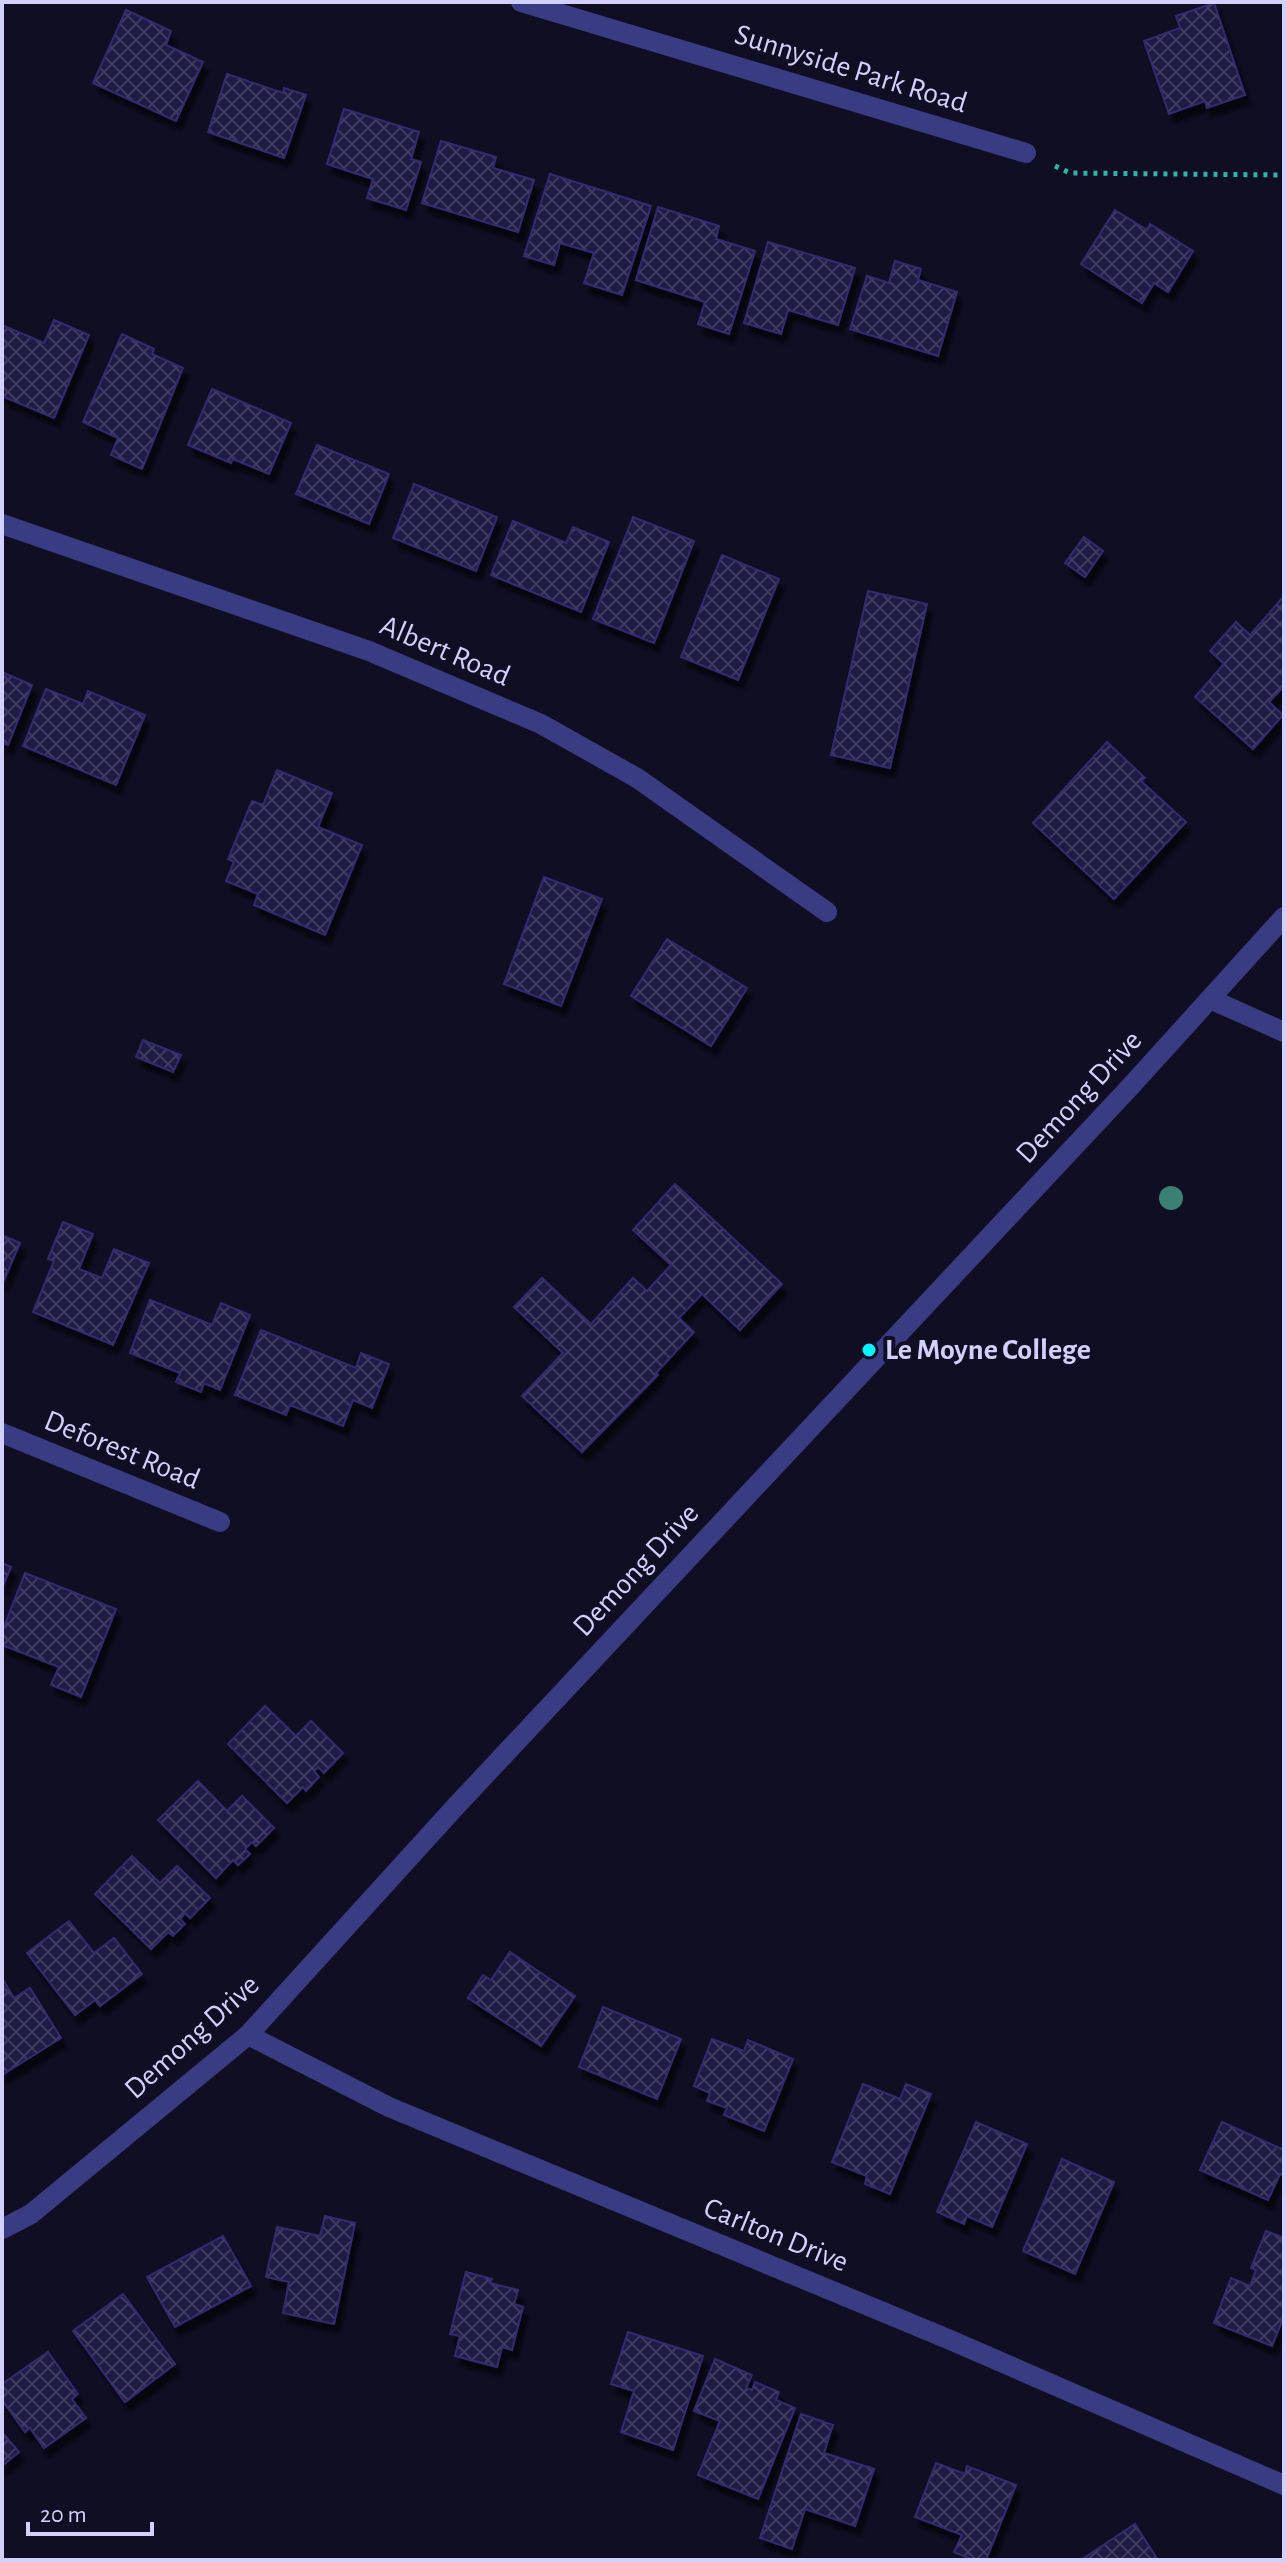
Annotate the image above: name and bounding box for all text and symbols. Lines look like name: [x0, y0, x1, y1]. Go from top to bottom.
street label: Sunnyside Park Road: [731, 19, 971, 119]
street label: Albert Road: [376, 610, 514, 692]
street label: Demong Drive: [1010, 1025, 1148, 1169]
place label: Le Moyne College: [885, 1335, 1091, 1365]
marker: Le Moyne College: [860, 1341, 878, 1359]
street label: Deforest Road: [40, 1405, 204, 1495]
street label: Demong Drive: [567, 1498, 705, 1642]
street label: Demong Drive: [119, 1969, 265, 2105]
street label: Carlton Drive: [700, 2192, 852, 2278]
scale bar: [28, 2486, 152, 2536]
text: 20 m: [40, 2503, 87, 2527]

